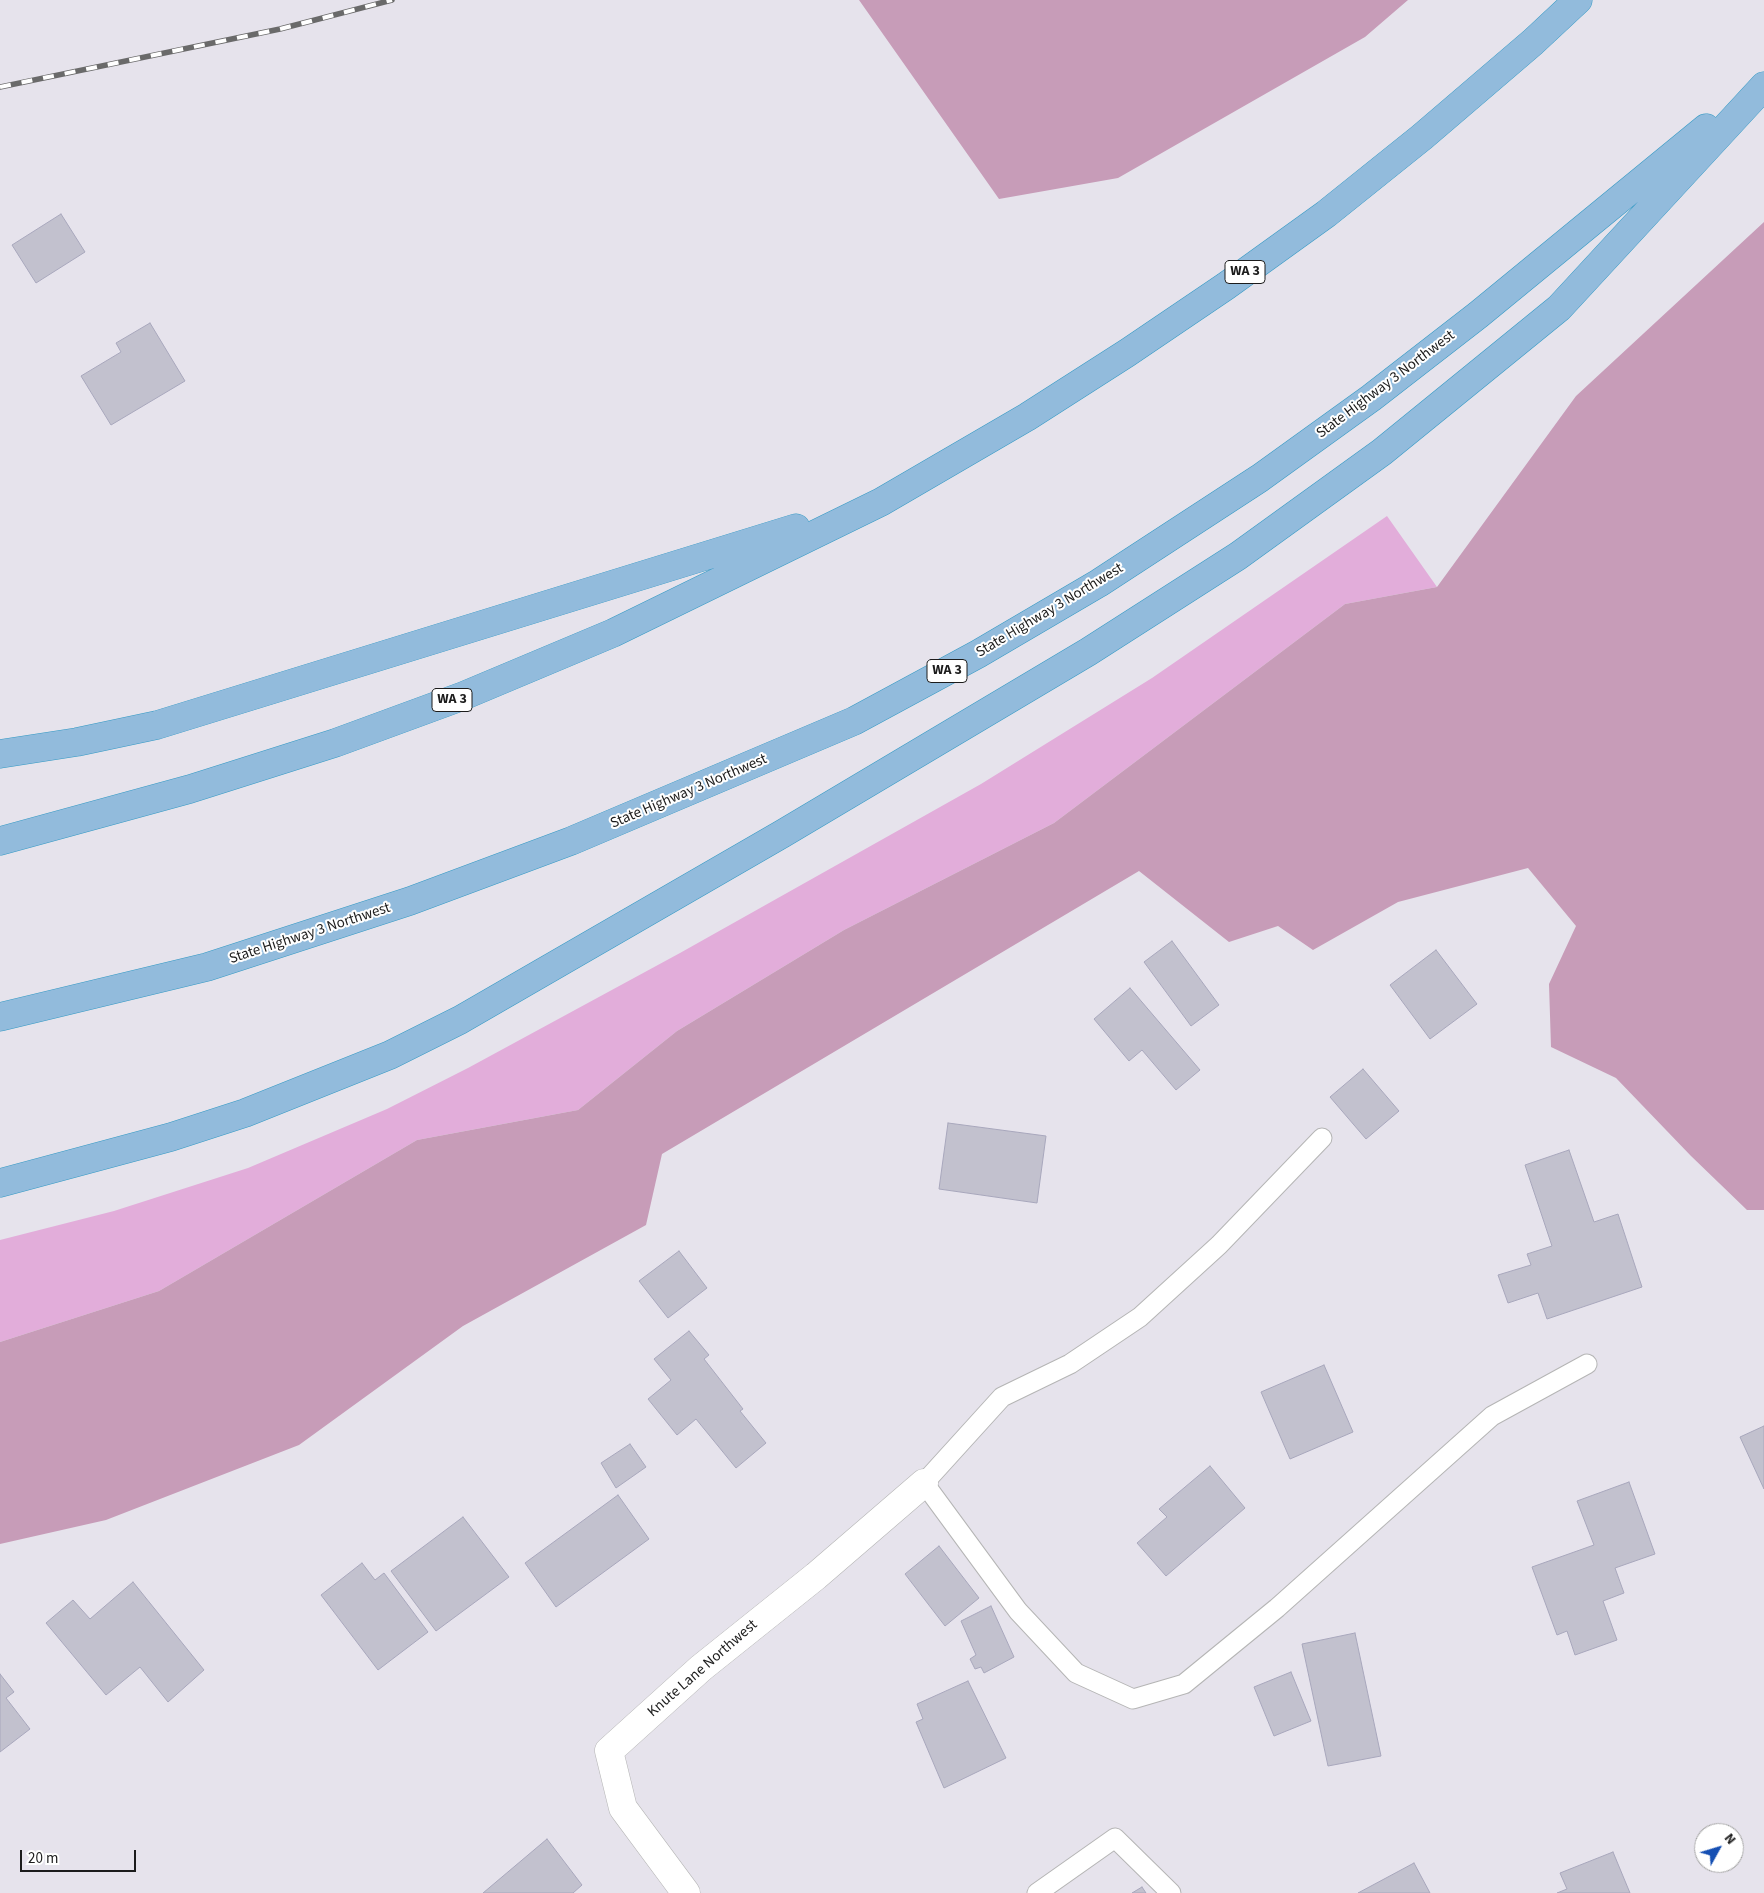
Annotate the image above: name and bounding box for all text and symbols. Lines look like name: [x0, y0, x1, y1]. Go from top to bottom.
road number: WA 3: [1225, 260, 1265, 284]
street label: State Highway 3 Northwest: [1313, 327, 1459, 443]
street label: State Highway 3 Northwest: [973, 560, 1127, 662]
road number: WA 3: [927, 659, 967, 682]
road number: WA 3: [432, 688, 472, 712]
street label: State Highway 3 Northwest: [608, 751, 770, 833]
street label: State Highway 3 Northwest: [227, 899, 393, 969]
street label: Knute Lane Northwest: [645, 1616, 761, 1722]
north arrow: [1694, 1823, 1744, 1873]
text: N: [1719, 1829, 1741, 1849]
scale bar: [22, 1840, 139, 1872]
text: 20 m: [28, 1848, 58, 1869]

